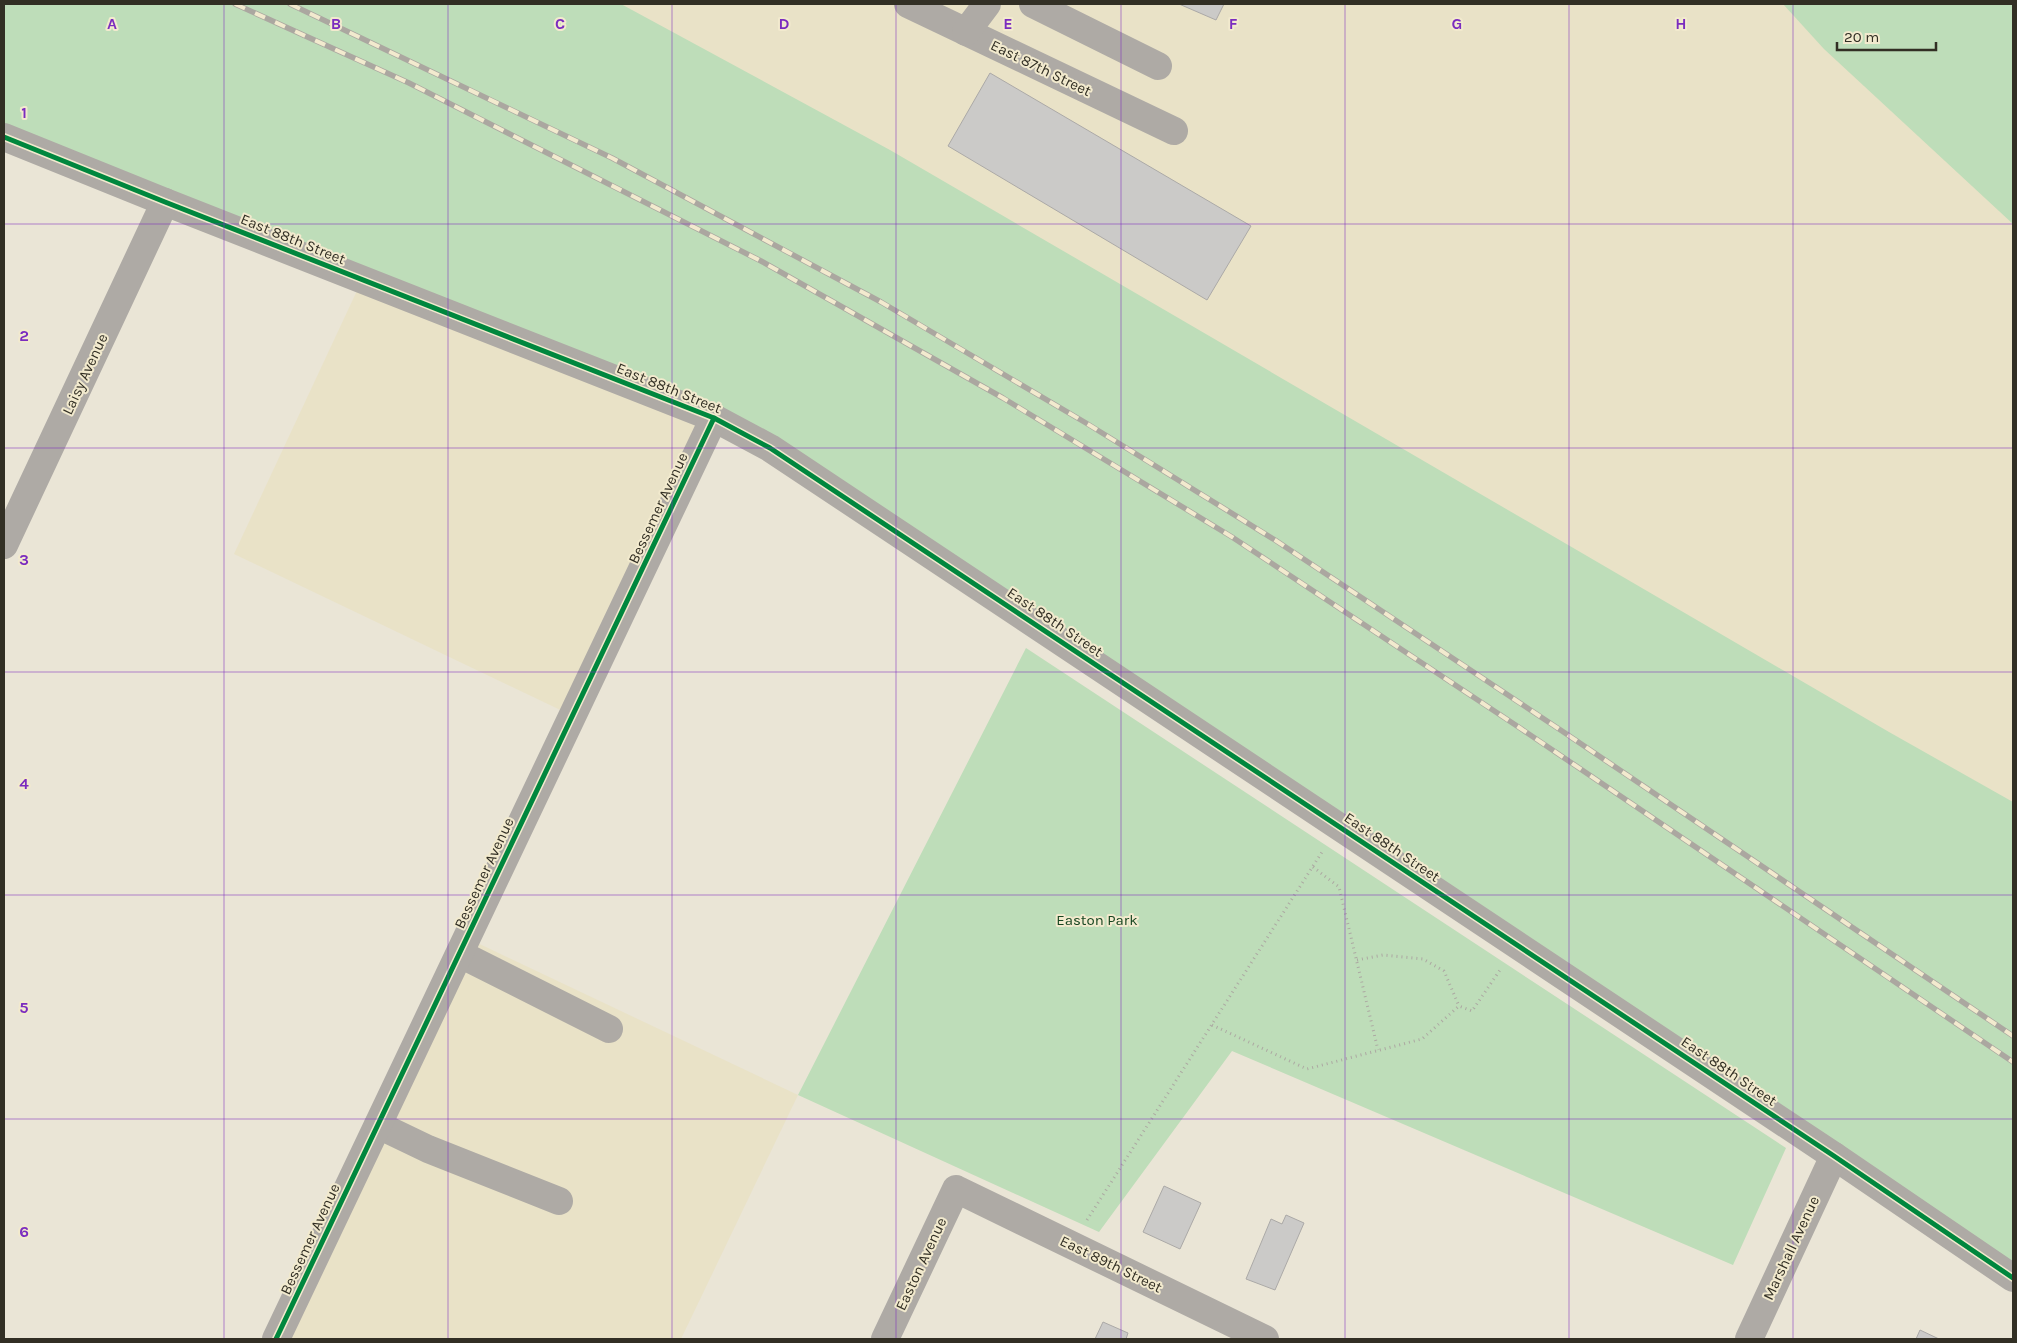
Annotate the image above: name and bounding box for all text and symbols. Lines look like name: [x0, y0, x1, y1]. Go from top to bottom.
text: A: [107, 14, 117, 33]
text: B: [331, 14, 341, 33]
text: C: [555, 14, 565, 33]
text: D: [779, 14, 790, 33]
text: E: [1003, 14, 1013, 33]
text: F: [1229, 14, 1238, 33]
text: G: [1452, 14, 1462, 33]
text: H: [1675, 14, 1687, 33]
scale bar: [1837, 20, 1936, 52]
text: 20 m: [1844, 28, 1879, 46]
street label: East 87th Street: [988, 36, 1094, 100]
text: 1: [21, 103, 27, 122]
street label: East 88th Street: [238, 210, 348, 268]
text: 2: [19, 326, 29, 345]
street label: Laisy Avenue: [58, 331, 112, 417]
street label: East 88th Street: [614, 359, 724, 417]
street label: Bessemer Avenue: [624, 450, 692, 566]
text: 3: [19, 550, 29, 569]
street label: East 88th Street: [1004, 583, 1107, 661]
text: 4: [19, 774, 29, 793]
street label: East 88th Street: [1341, 808, 1444, 886]
street label: Bessemer Avenue: [450, 815, 518, 931]
park label: Easton Park: [1056, 911, 1138, 929]
text: 5: [19, 998, 29, 1017]
street label: East 88th Street: [1678, 1032, 1781, 1110]
street label: Bessemer Avenue: [276, 1181, 344, 1297]
street label: Marshall Avenue: [1759, 1193, 1823, 1303]
street label: Easton Avenue: [892, 1215, 950, 1313]
text: 6: [19, 1222, 29, 1241]
street label: East 89th Street: [1057, 1232, 1165, 1297]

